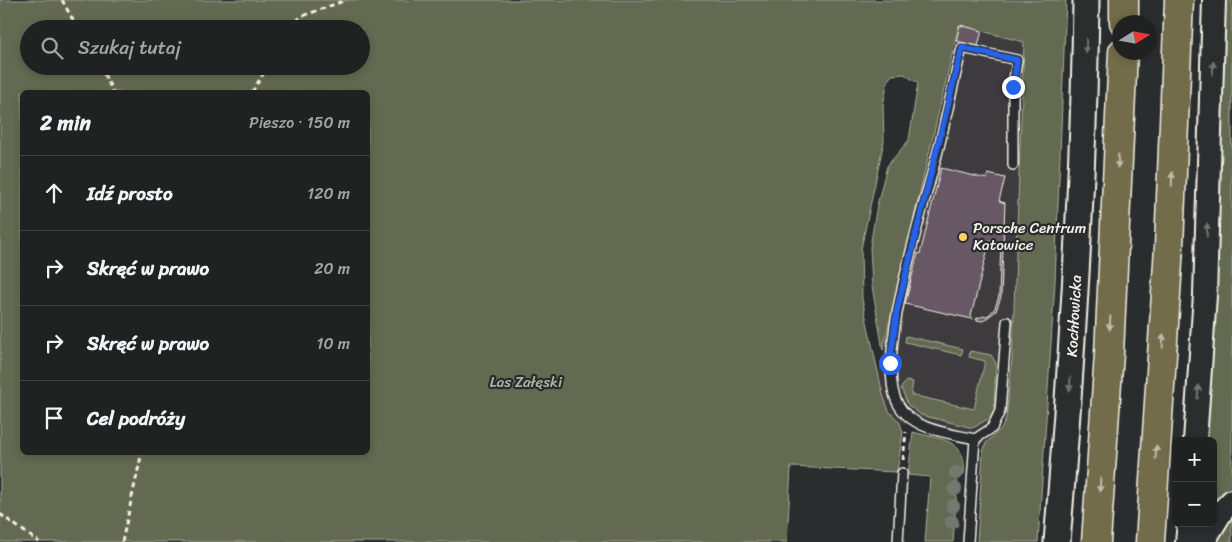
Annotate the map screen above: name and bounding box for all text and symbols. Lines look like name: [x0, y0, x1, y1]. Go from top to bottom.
north arrow: [1112, 15, 1157, 60]
search box: [20, 20, 370, 75]
text: Szukaj tutaj: [78, 31, 181, 64]
icon: search: [38, 34, 66, 62]
one-way arrow: [1082, 39, 1090, 55]
one-way arrow: [1209, 59, 1217, 75]
route end: [1002, 76, 1025, 99]
text: 2 min: [40, 104, 91, 142]
text: Pieszo · 150 m: [249, 108, 350, 137]
one-way arrow: [1114, 153, 1122, 169]
one-way arrow: [1168, 171, 1176, 187]
text: Idź prosto: [87, 177, 173, 210]
icon: ahead: [40, 179, 68, 207]
text: 120 m: [307, 179, 350, 208]
place label: Porsche Centrum Katowice: [973, 215, 1086, 258]
one-way arrow: [1204, 222, 1212, 238]
marker: Porsche Centrum Katowice: [957, 231, 969, 243]
text: Skręć w prawo: [87, 252, 209, 285]
icon: right: [40, 254, 68, 282]
text: 20 m: [314, 254, 350, 283]
street label: Kochłowicka: [1059, 274, 1089, 358]
one-way arrow: [1106, 315, 1114, 331]
text: Skręć w prawo: [87, 327, 209, 360]
icon: right: [40, 329, 68, 357]
text: 10 m: [317, 329, 350, 358]
one-way arrow: [1160, 333, 1168, 349]
route start: [879, 352, 902, 375]
park label: Las Załęski: [490, 369, 563, 395]
one-way arrow: [1065, 376, 1073, 392]
one-way arrow: [1194, 384, 1202, 400]
text: Cel podróży: [87, 402, 185, 435]
icon: arrive: [40, 404, 68, 432]
map controls: [1172, 437, 1217, 527]
button: +: [1172, 437, 1217, 482]
one-way arrow: [1153, 443, 1161, 459]
one-way arrow: [1095, 477, 1103, 493]
button: −: [1172, 482, 1217, 527]

